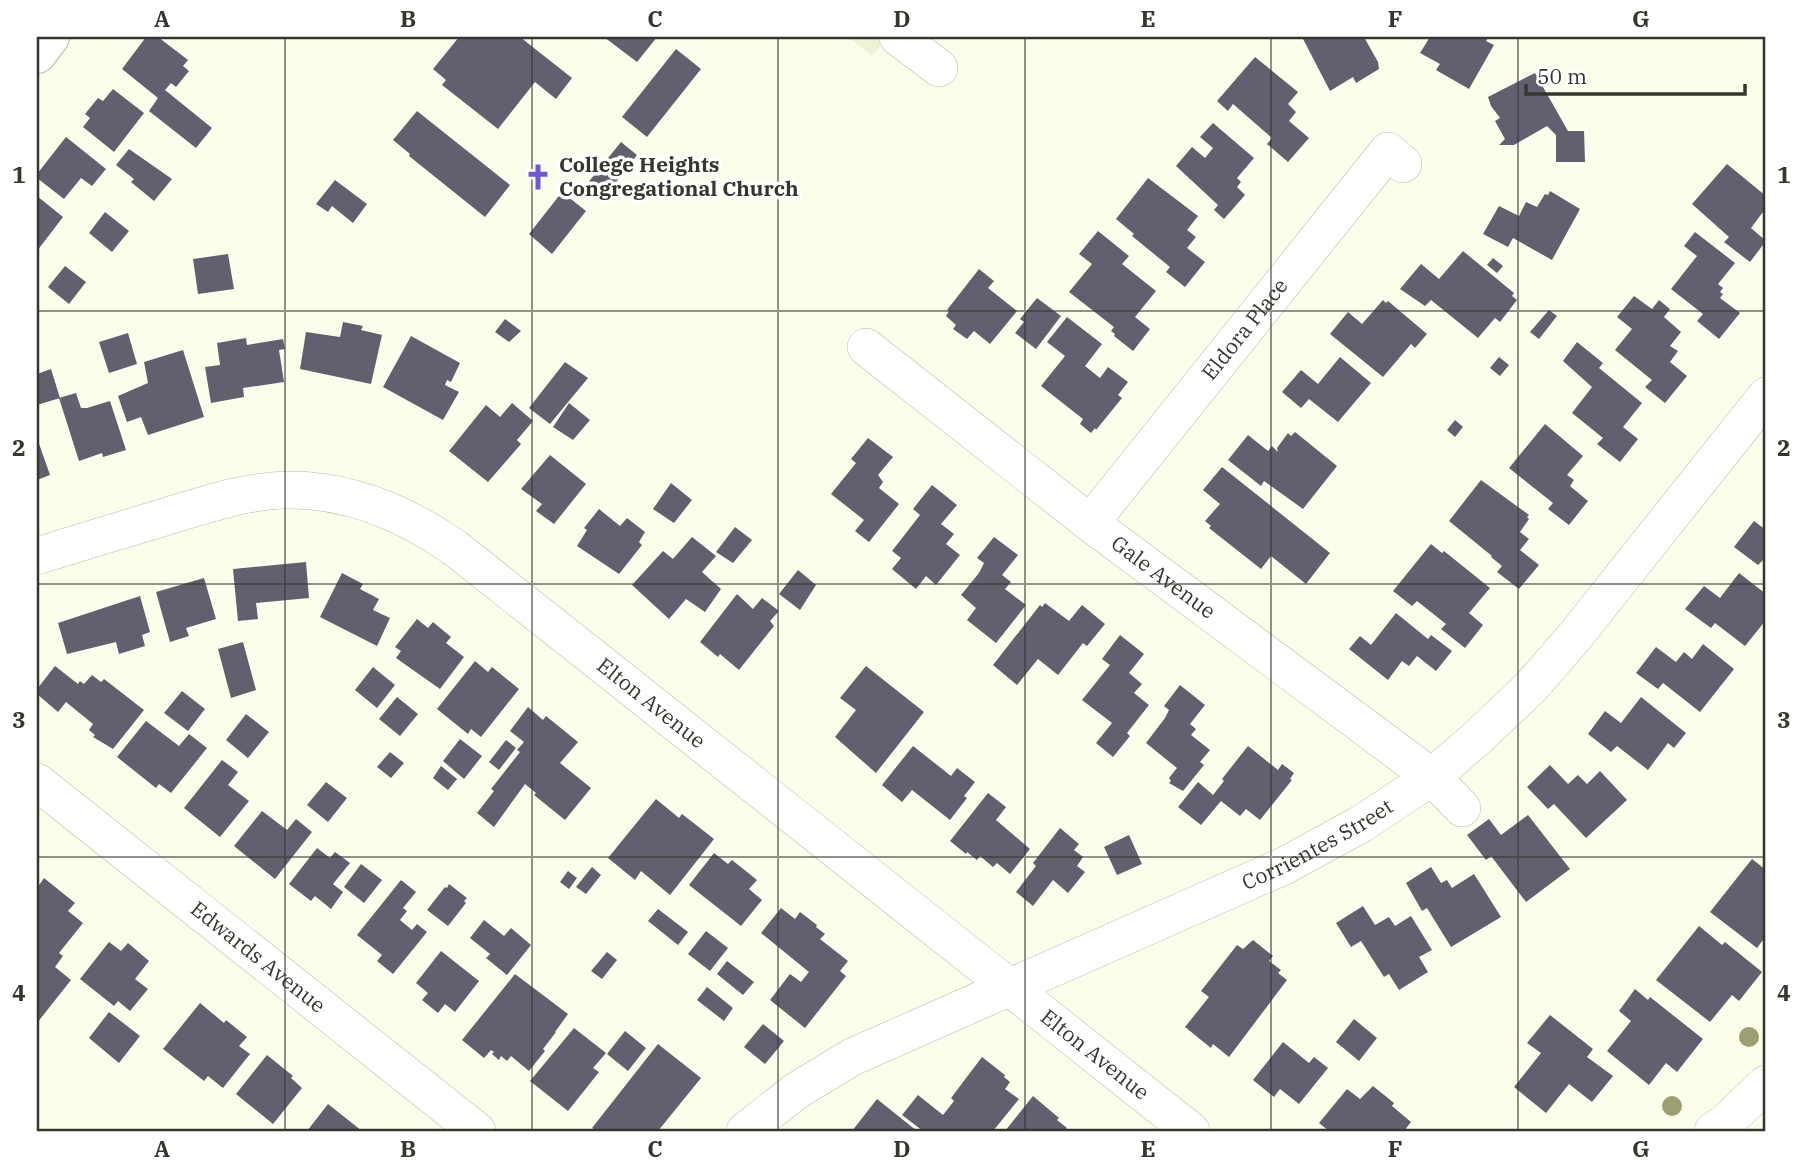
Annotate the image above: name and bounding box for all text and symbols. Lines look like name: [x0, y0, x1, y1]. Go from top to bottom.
text: A: [154, 3, 170, 33]
text: B: [400, 3, 416, 33]
text: C: [647, 3, 663, 33]
text: D: [893, 3, 911, 33]
text: E: [1140, 3, 1156, 33]
text: F: [1388, 3, 1402, 33]
text: G: [1632, 3, 1650, 33]
scale bar: [1526, 52, 1745, 96]
text: 50 m: [1537, 62, 1587, 90]
place label: College Heights Congregational Church: [559, 150, 799, 202]
text: 1: [12, 159, 26, 189]
text: 1: [1777, 159, 1791, 189]
church icon: College Heights Congregational Church: [523, 162, 553, 192]
street label: Eldora Place: [1195, 272, 1294, 386]
text: 2: [12, 432, 26, 462]
text: 2: [1777, 432, 1791, 462]
street label: Gale Avenue: [1106, 529, 1222, 624]
street label: Elton Avenue: [592, 651, 712, 754]
text: 3: [12, 704, 26, 734]
text: 3: [1777, 704, 1791, 734]
street label: Corrientes Street: [1237, 792, 1398, 896]
street label: Edwards Avenue: [185, 894, 332, 1019]
text: 4: [12, 977, 26, 1007]
text: 4: [1777, 977, 1791, 1007]
street label: Elton Avenue: [1035, 1002, 1156, 1106]
text: A: [154, 1133, 170, 1163]
text: B: [400, 1133, 416, 1163]
text: C: [647, 1133, 663, 1163]
text: D: [893, 1133, 911, 1163]
text: E: [1140, 1133, 1156, 1163]
text: F: [1388, 1133, 1402, 1163]
text: G: [1632, 1133, 1650, 1163]

